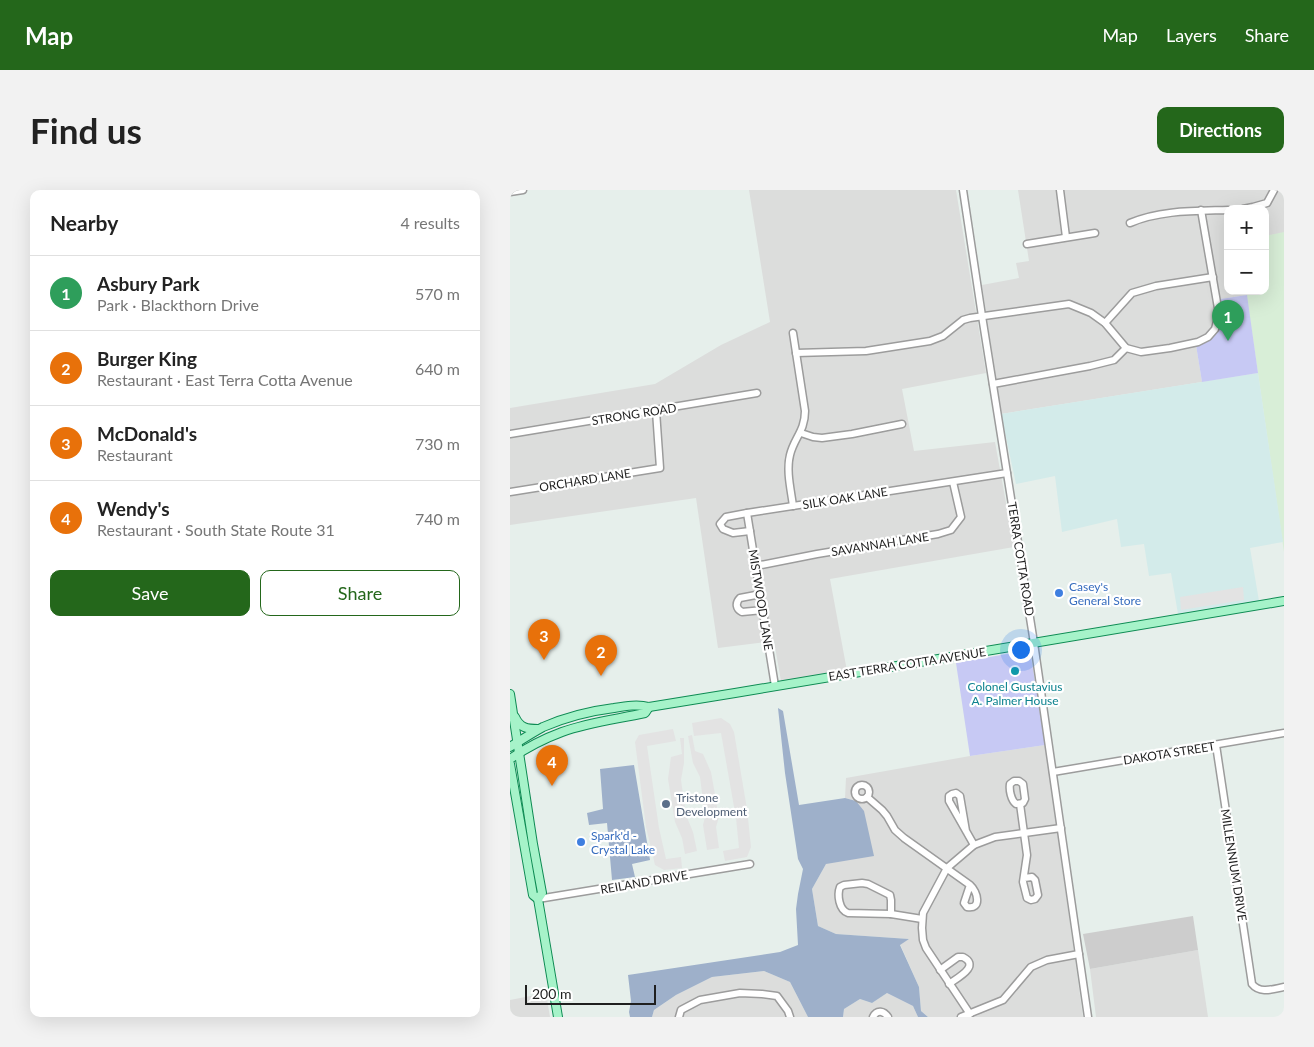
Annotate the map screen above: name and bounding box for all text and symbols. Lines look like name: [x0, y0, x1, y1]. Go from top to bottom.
text: Map: [25, 21, 73, 50]
text: Map: [1102, 24, 1138, 46]
text: Layers: [1166, 24, 1217, 46]
text: Share: [1245, 24, 1289, 46]
button: Directions: [1157, 107, 1284, 153]
text: Find us: [30, 109, 142, 151]
map controls: [1224, 205, 1269, 295]
button: +: [1224, 205, 1269, 250]
text: Nearby: [50, 210, 118, 235]
text: 4 results: [400, 213, 460, 232]
button: −: [1224, 250, 1269, 295]
text: Asbury Park: [97, 272, 200, 295]
text: 1: [61, 284, 71, 303]
text: 570 m: [415, 284, 460, 303]
text: Park · Blackthorn Drive: [97, 295, 259, 314]
pin: 1: [1212, 300, 1244, 341]
text: Burger King: [97, 347, 197, 370]
text: 2: [61, 359, 71, 378]
text: 640 m: [415, 359, 460, 378]
text: Restaurant · East Terra Cotta Avenue: [97, 370, 353, 389]
street label: STRONG ROAD: [591, 400, 677, 428]
text: McDonald's: [97, 422, 197, 445]
text: 3: [61, 434, 71, 453]
text: 730 m: [415, 434, 460, 453]
text: Restaurant: [97, 445, 173, 464]
street label: ORCHARD LANE: [538, 465, 632, 495]
street label: SILK OAK LANE: [801, 484, 889, 512]
text: Wendy's: [97, 497, 170, 520]
street label: TERRA COTTA ROAD: [1005, 501, 1037, 617]
text: 4: [61, 509, 71, 528]
text: 740 m: [415, 509, 460, 528]
text: Restaurant · South State Route 31: [97, 520, 335, 539]
street label: SAVANNAH LANE: [830, 529, 930, 559]
street label: MISTWOOD LANE: [746, 548, 776, 652]
button: Save: [50, 570, 250, 616]
button: Share: [260, 570, 460, 616]
place label: Casey's General Store: [1069, 579, 1141, 608]
marker: Casey's General Store: [1053, 587, 1065, 599]
pin: 3: [528, 619, 560, 660]
pin: 2: [585, 635, 617, 676]
your location: [1008, 637, 1034, 663]
street label: EAST TERRA COTTA AVENUE: [827, 644, 987, 684]
marker: Colonel Gustavius A. Palmer House: [1009, 665, 1021, 677]
place label: Colonel Gustavius A. Palmer House: [968, 679, 1062, 708]
street label: DAKOTA STREET: [1122, 738, 1216, 768]
pin: 4: [536, 745, 568, 786]
place label: Tristone Development: [676, 790, 748, 819]
marker: Tristone Development: [660, 798, 672, 810]
street label: MILLENNIUM DRIVE: [1218, 808, 1250, 922]
place label: Spark'd - Crystal Lake: [591, 828, 655, 857]
marker: Spark'd - Crystal Lake: [575, 836, 587, 848]
street label: REILAND DRIVE: [599, 867, 689, 897]
scale bar: [525, 982, 656, 1005]
text: 200 m: [532, 985, 571, 1002]

